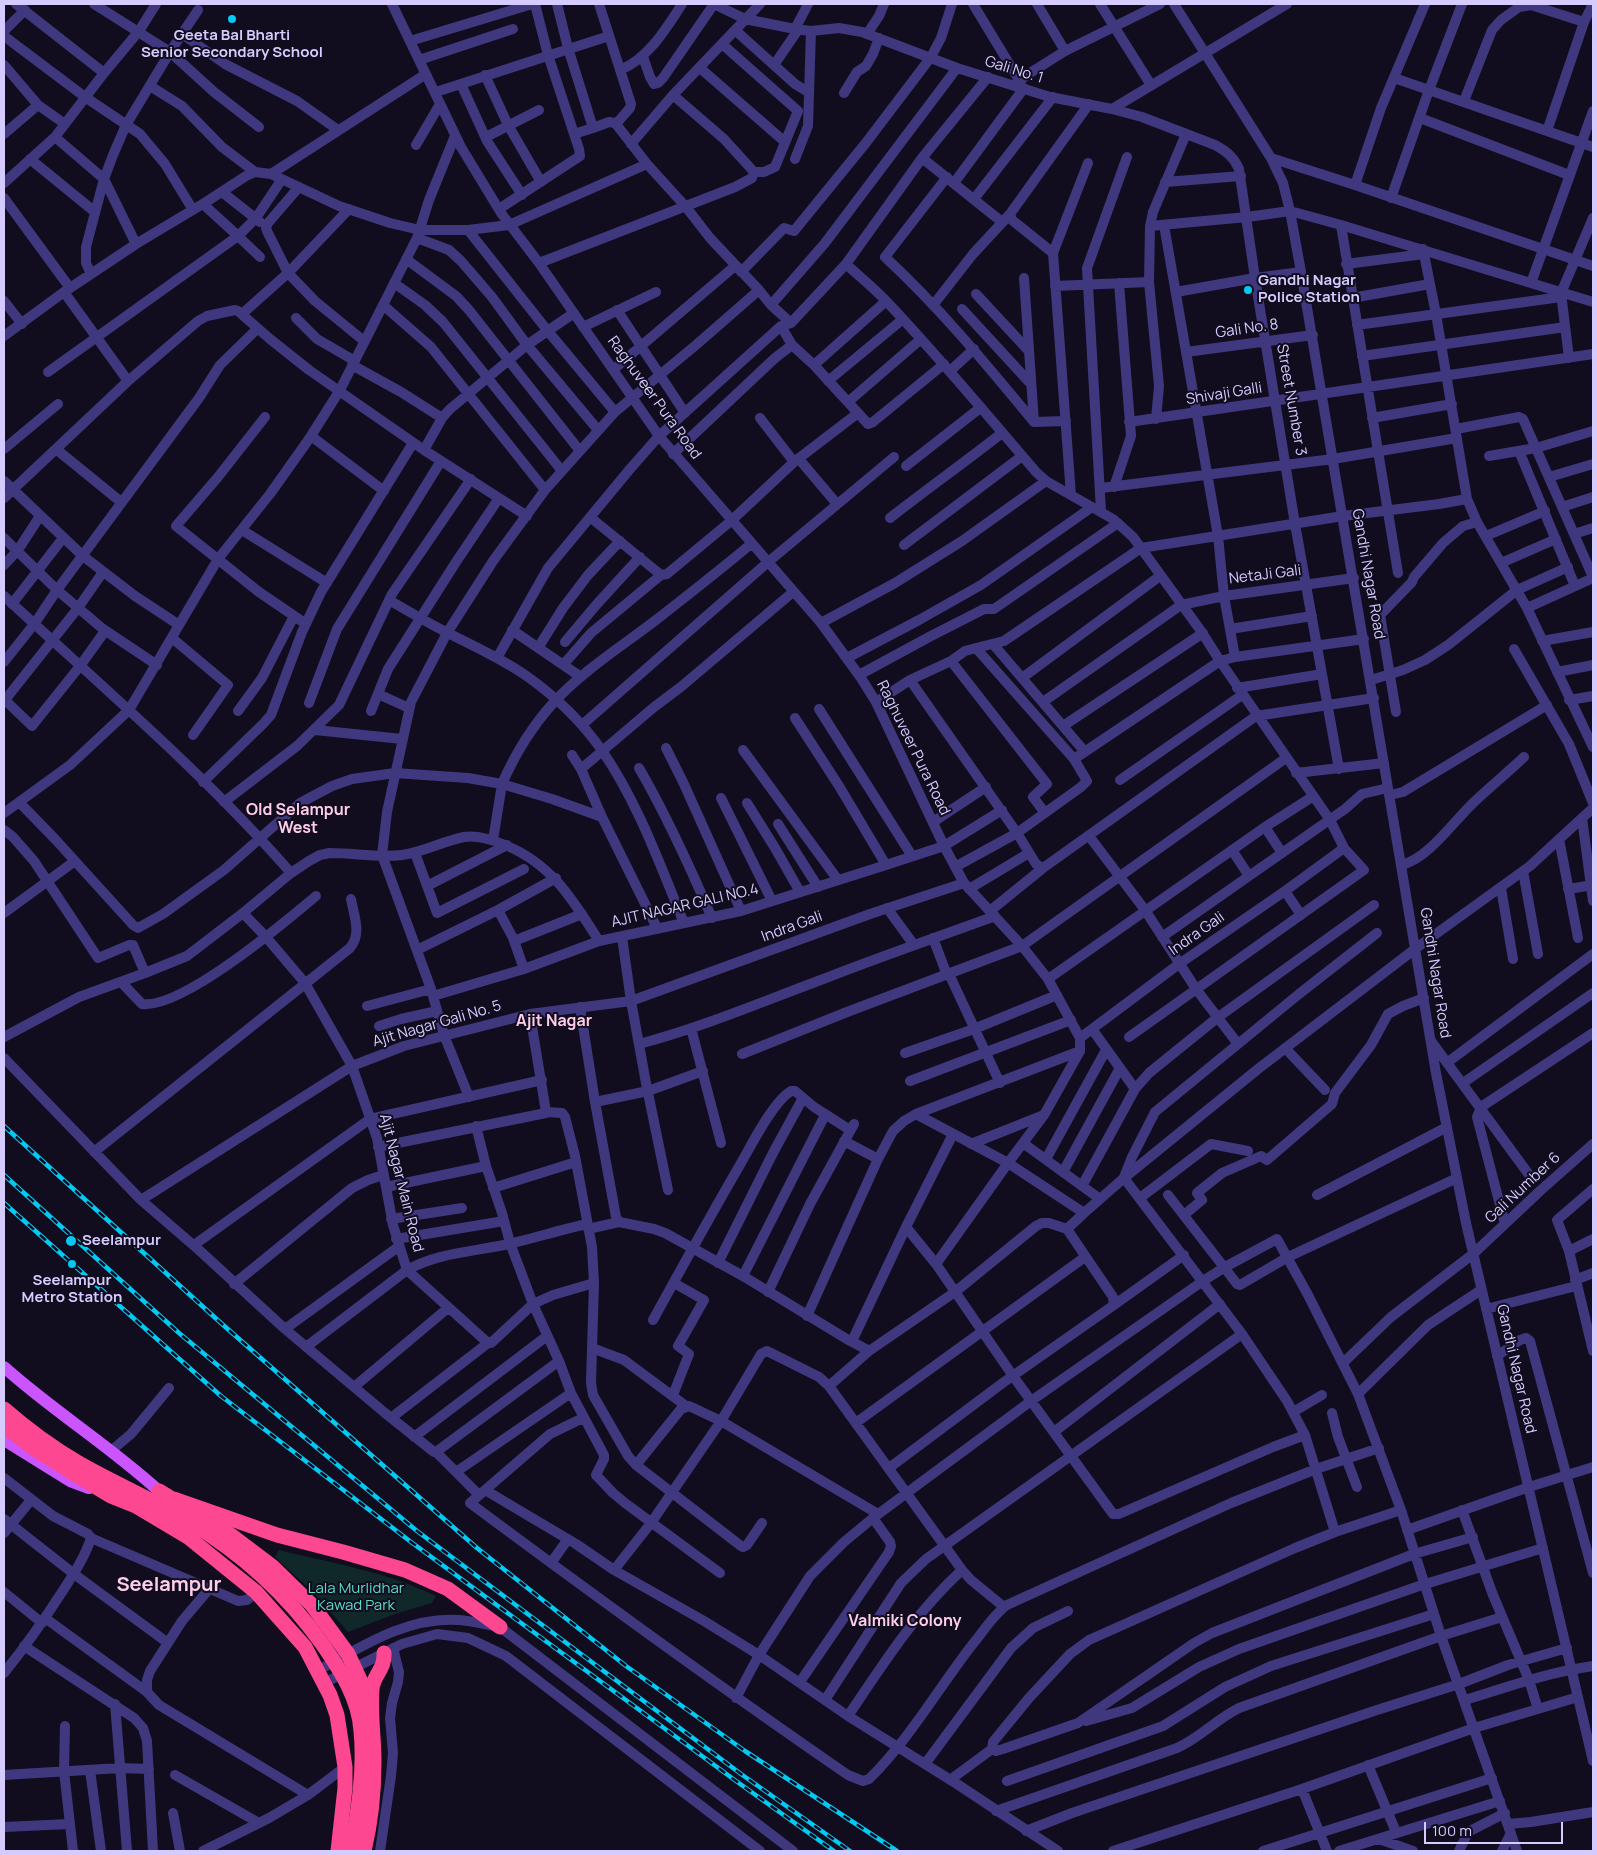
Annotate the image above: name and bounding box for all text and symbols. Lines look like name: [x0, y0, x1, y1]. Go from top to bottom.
marker: Geeta Bal Bharti Senior Secondary School: [226, 13, 238, 25]
place label: Geeta Bal Bharti Senior Secondary School: [141, 27, 323, 62]
street label: Gali No. 1: [982, 53, 1046, 87]
place label: Gandhi Nagar Police Station: [1258, 272, 1360, 307]
marker: Gandhi Nagar Police Station: [1242, 284, 1254, 296]
street label: Gali No. 8: [1214, 316, 1280, 342]
street label: Raghuveer Pura Road: [603, 333, 705, 463]
street label: Street Number 3: [1272, 343, 1310, 457]
street label: Shivaji Galli: [1185, 379, 1263, 409]
street label: Gandhi Nagar Road: [1348, 508, 1388, 640]
street label: NetaJi Gali: [1228, 562, 1302, 588]
street label: Raghuveer Pura Road: [873, 678, 953, 818]
district label: Old Selampur West: [246, 801, 350, 839]
street label: AJIT NAGAR GALI NO.4: [610, 880, 760, 932]
street label: Gandhi Nagar Road: [1416, 906, 1454, 1040]
street label: Indra Gali: [759, 908, 825, 946]
street label: Indra Gali: [1166, 908, 1228, 960]
street label: Ajit Nagar Gali No. 5: [370, 997, 504, 1051]
district label: Ajit Nagar: [516, 1012, 592, 1032]
street label: Ajit Nagar Main Road: [375, 1112, 427, 1254]
street label: Gali Number 6: [1482, 1149, 1564, 1227]
place label: Seelampur: [82, 1232, 161, 1250]
marker: Seelampur: [64, 1234, 78, 1248]
marker: Seelampur Metro Station: [66, 1258, 78, 1270]
place label: Seelampur Metro Station: [22, 1272, 122, 1307]
street label: Gandhi Nagar Road: [1492, 1303, 1540, 1435]
district label: Seelampur: [116, 1573, 222, 1597]
park label: Lala Murlidhar Kawad Park: [308, 1580, 404, 1615]
district label: Valmiki Colony: [848, 1612, 962, 1632]
scale bar: [1427, 1812, 1566, 1844]
text: 100 m: [1432, 1820, 1472, 1841]

